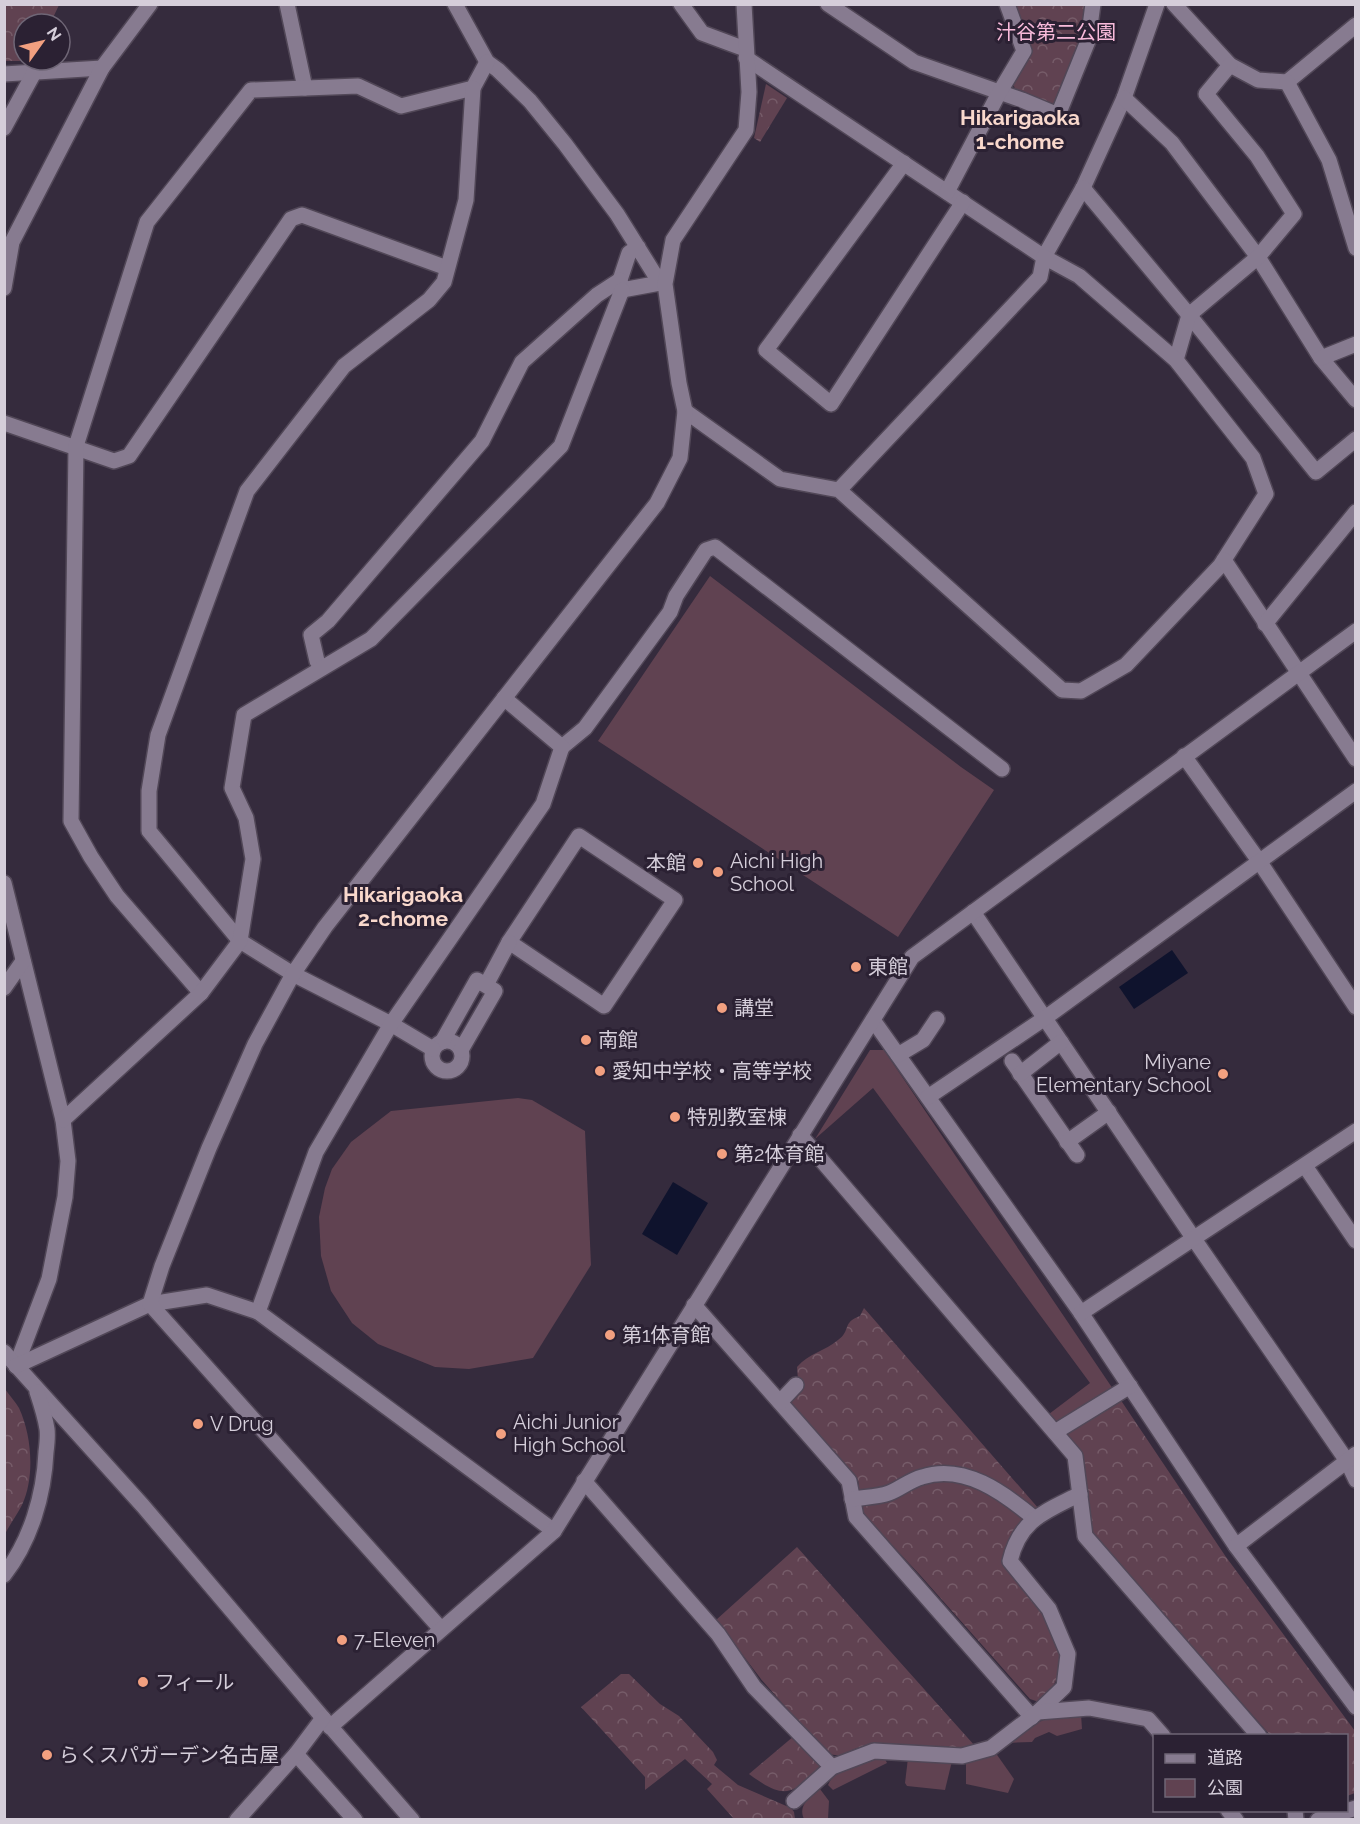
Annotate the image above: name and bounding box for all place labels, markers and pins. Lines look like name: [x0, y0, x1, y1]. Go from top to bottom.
place label: Aichi High School: [730, 849, 823, 896]
place label: 本館: [646, 851, 686, 875]
marker: 本館: [691, 856, 705, 870]
marker: Aichi High School: [711, 865, 725, 879]
place label: 東館: [868, 955, 908, 979]
marker: 東館: [849, 960, 863, 974]
place label: 講堂: [734, 996, 774, 1020]
marker: 講堂: [715, 1001, 729, 1015]
place label: 南館: [598, 1028, 638, 1052]
marker: 南館: [579, 1033, 593, 1047]
place label: Miyane Elementary School: [1036, 1050, 1212, 1097]
place label: 愛知中学校・高等学校: [612, 1059, 812, 1083]
marker: 愛知中学校・高等学校: [593, 1064, 607, 1078]
marker: Miyane Elementary School: [1216, 1067, 1230, 1081]
place label: 特別教室棟: [687, 1105, 787, 1129]
marker: 特別教室棟: [668, 1110, 682, 1124]
place label: 第2体育館: [734, 1142, 824, 1166]
marker: 第2体育館: [715, 1147, 729, 1161]
place label: 第1体育館: [622, 1323, 711, 1347]
marker: 第1体育館: [603, 1328, 617, 1342]
place label: Aichi Junior High School: [513, 1410, 626, 1457]
place label: V Drug: [210, 1412, 274, 1436]
marker: V Drug: [191, 1417, 205, 1431]
marker: Aichi Junior High School: [494, 1427, 508, 1441]
place label: 7-Eleven: [354, 1628, 435, 1652]
marker: 7-Eleven: [335, 1633, 349, 1647]
place label: フィール: [155, 1670, 235, 1694]
marker: フィール: [136, 1675, 150, 1689]
place label: らくスパガーデン名古屋: [59, 1743, 279, 1767]
marker: らくスパガーデン名古屋: [40, 1748, 54, 1762]

